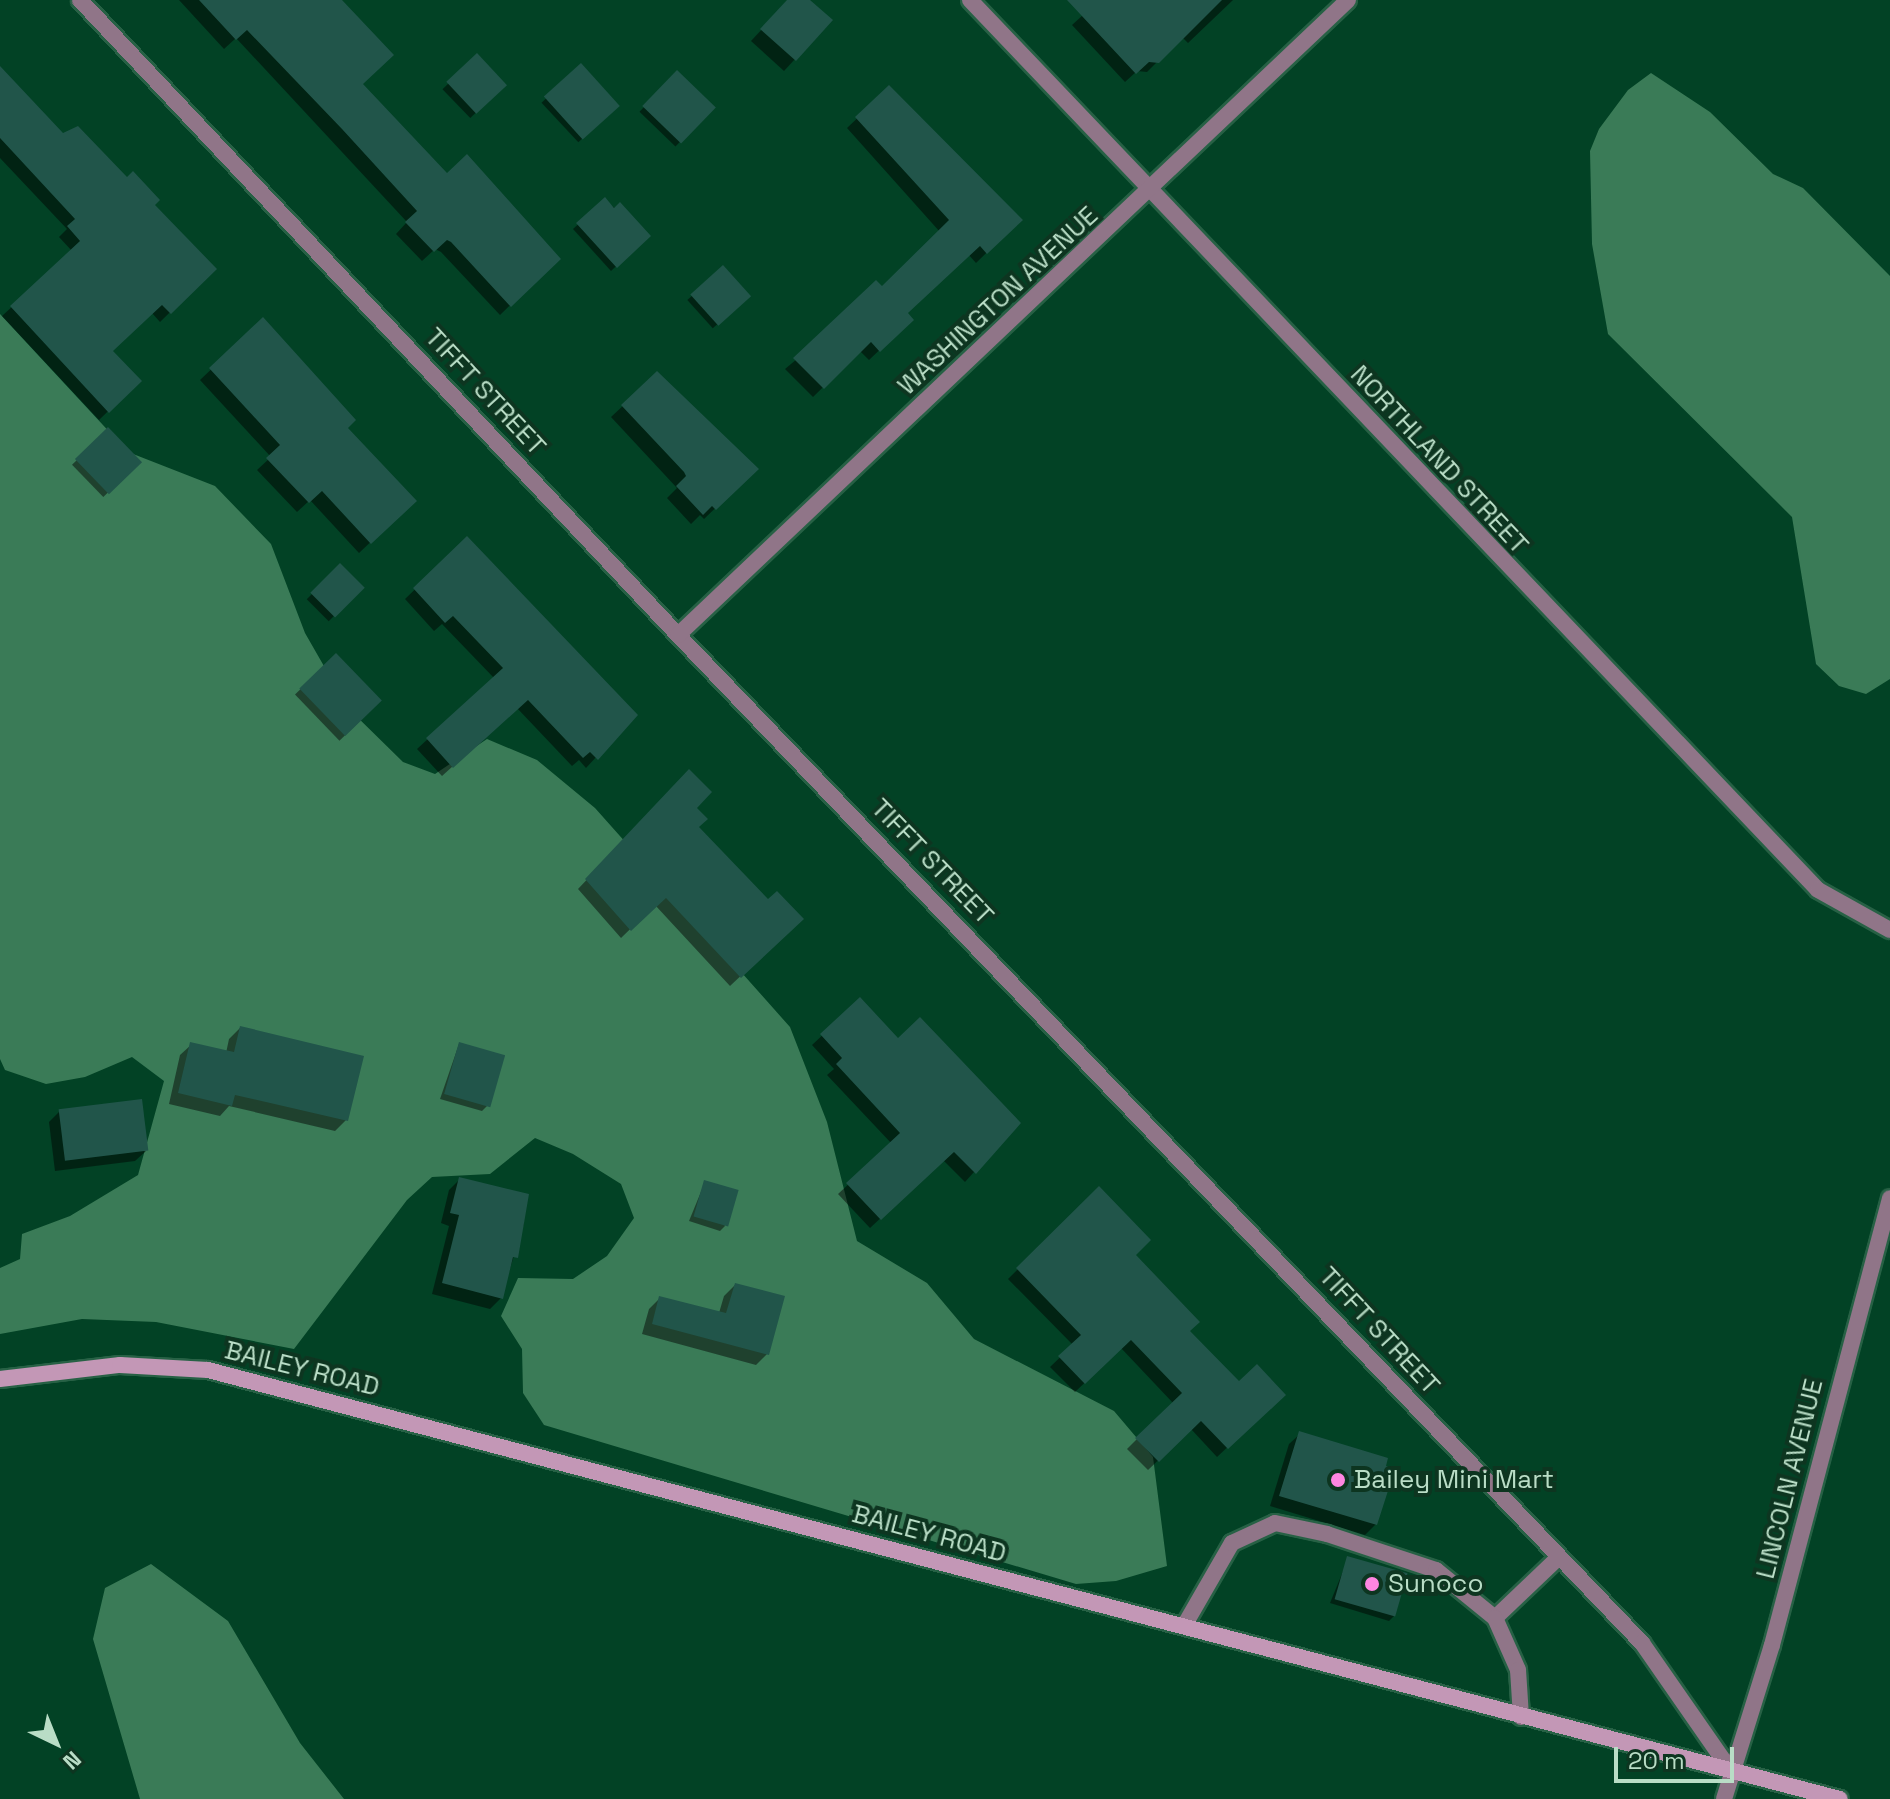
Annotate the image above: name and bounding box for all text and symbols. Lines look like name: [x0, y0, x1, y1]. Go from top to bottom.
street label: WASHINGTON AVENUE: [891, 200, 1105, 402]
street label: TIFFT STREET: [418, 322, 552, 462]
street label: NORTHLAND STREET: [1344, 359, 1534, 561]
street label: TIFFT STREET: [864, 793, 1000, 931]
street label: TIFFT STREET: [1312, 1261, 1446, 1401]
street label: BAILEY ROAD: [221, 1335, 383, 1403]
street label: LINCOLN AVENUE: [1750, 1376, 1830, 1582]
place label: Bailey Mini Mart: [1354, 1464, 1554, 1496]
marker: Bailey Mini Mart: [1329, 1471, 1347, 1489]
street label: BAILEY ROAD: [848, 1498, 1010, 1570]
place label: Sunoco: [1388, 1568, 1483, 1600]
marker: Sunoco: [1363, 1575, 1381, 1593]
north arrow: [16, 1703, 96, 1783]
scale bar: [1618, 1731, 1738, 1781]
text: N: [57, 1745, 87, 1776]
text: 20 m: [1628, 1745, 1685, 1776]

